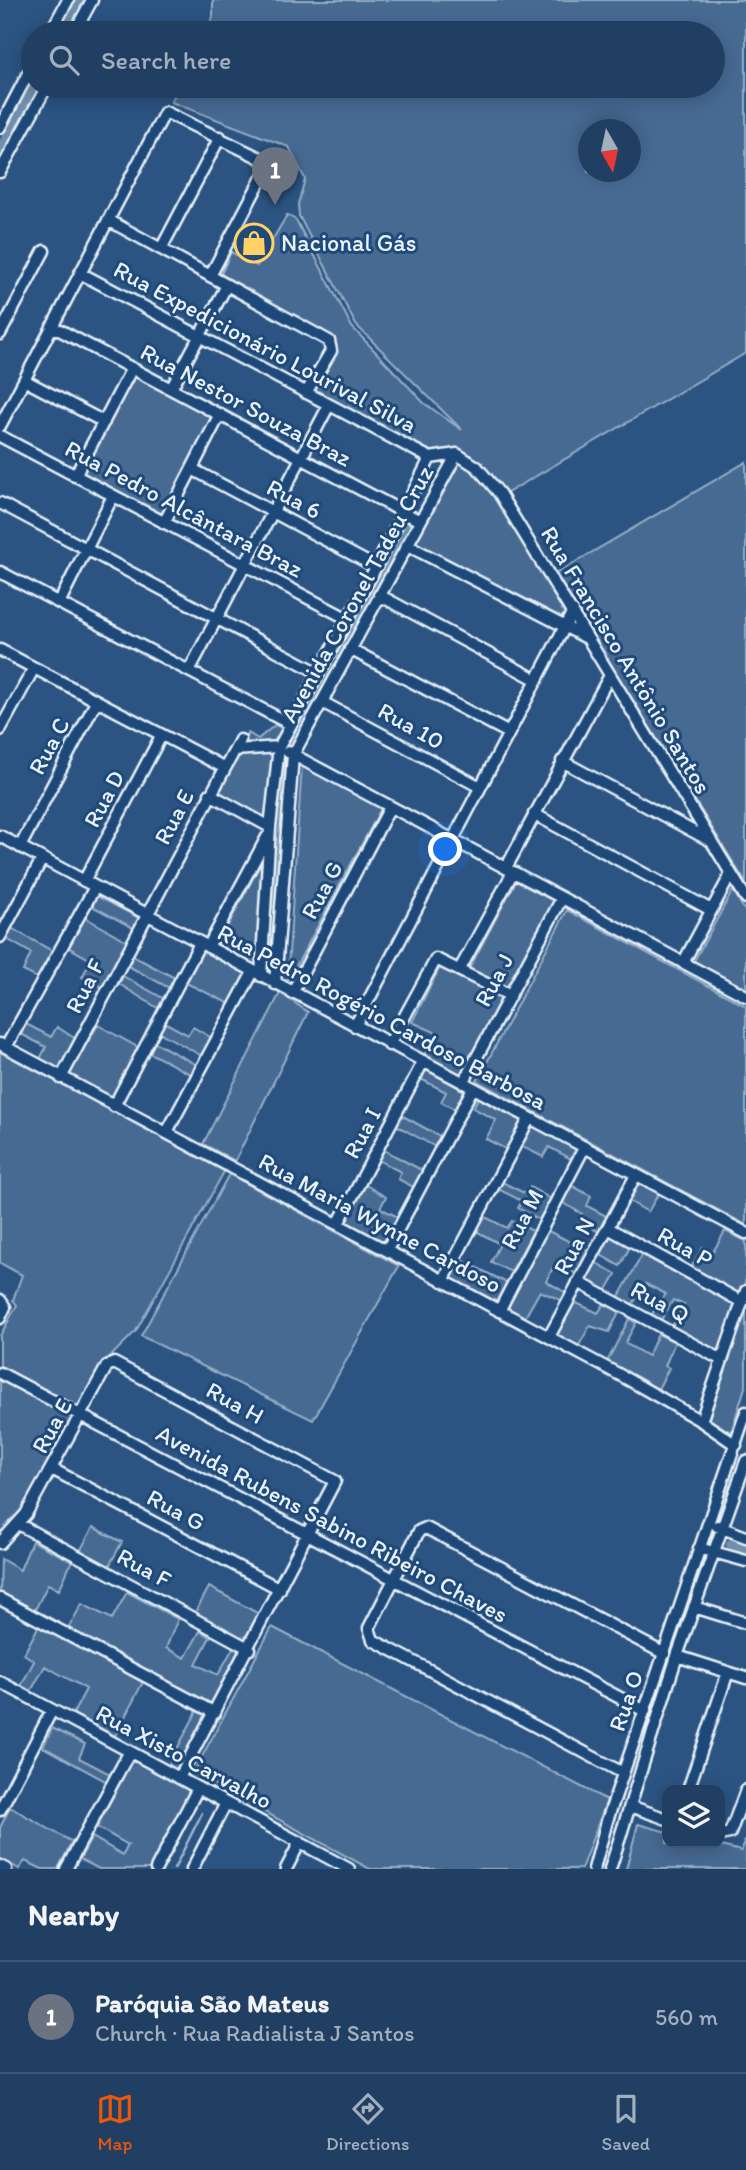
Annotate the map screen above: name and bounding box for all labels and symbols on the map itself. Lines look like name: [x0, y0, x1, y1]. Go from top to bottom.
north arrow: [578, 119, 641, 182]
pin: 1: [252, 147, 298, 205]
shop icon: Nacional Gás: [233, 222, 275, 264]
place label: Nacional Gás: [281, 228, 417, 257]
street label: Rua Expedicionário Lourival Silva: [109, 254, 422, 439]
street label: Rua Nestor Souza Braz: [136, 337, 357, 472]
street label: Rua Pedro Alcântara Braz: [60, 433, 308, 584]
street label: Avenida Coronel Tadeu Cruz: [274, 460, 439, 727]
street label: Rua 6: [262, 472, 327, 525]
street label: Rua Francisco Antônio Santos: [535, 521, 718, 799]
street label: Rua 10: [373, 696, 449, 755]
street label: Rua C: [22, 712, 76, 779]
street label: Rua D: [77, 765, 130, 832]
street label: Rua E: [147, 784, 200, 849]
your location: [428, 832, 462, 866]
street label: Rua G: [294, 856, 349, 924]
street label: Rua Pedro Rogério Cardoso Barbosa: [213, 917, 552, 1116]
street label: Rua J: [468, 948, 520, 1011]
street label: Rua F: [59, 953, 111, 1018]
street label: Rua I: [336, 1102, 387, 1163]
street label: Rua Maria Wynne Cardoso: [254, 1146, 507, 1299]
street label: Rua M: [494, 1184, 549, 1254]
street label: Rua N: [546, 1212, 601, 1280]
street label: Rua P: [653, 1220, 718, 1274]
street label: Rua Q: [626, 1274, 695, 1329]
street label: Rua H: [201, 1375, 269, 1430]
street label: Rua E: [25, 1393, 78, 1458]
street label: Avenida Rubens Sabino Ribeiro Chaves: [151, 1418, 513, 1629]
street label: Rua G: [142, 1482, 210, 1537]
street label: Rua F: [112, 1541, 177, 1594]
street label: Rua O: [602, 1667, 649, 1735]
street label: Rua Xisto Carvalho: [91, 1698, 277, 1815]

